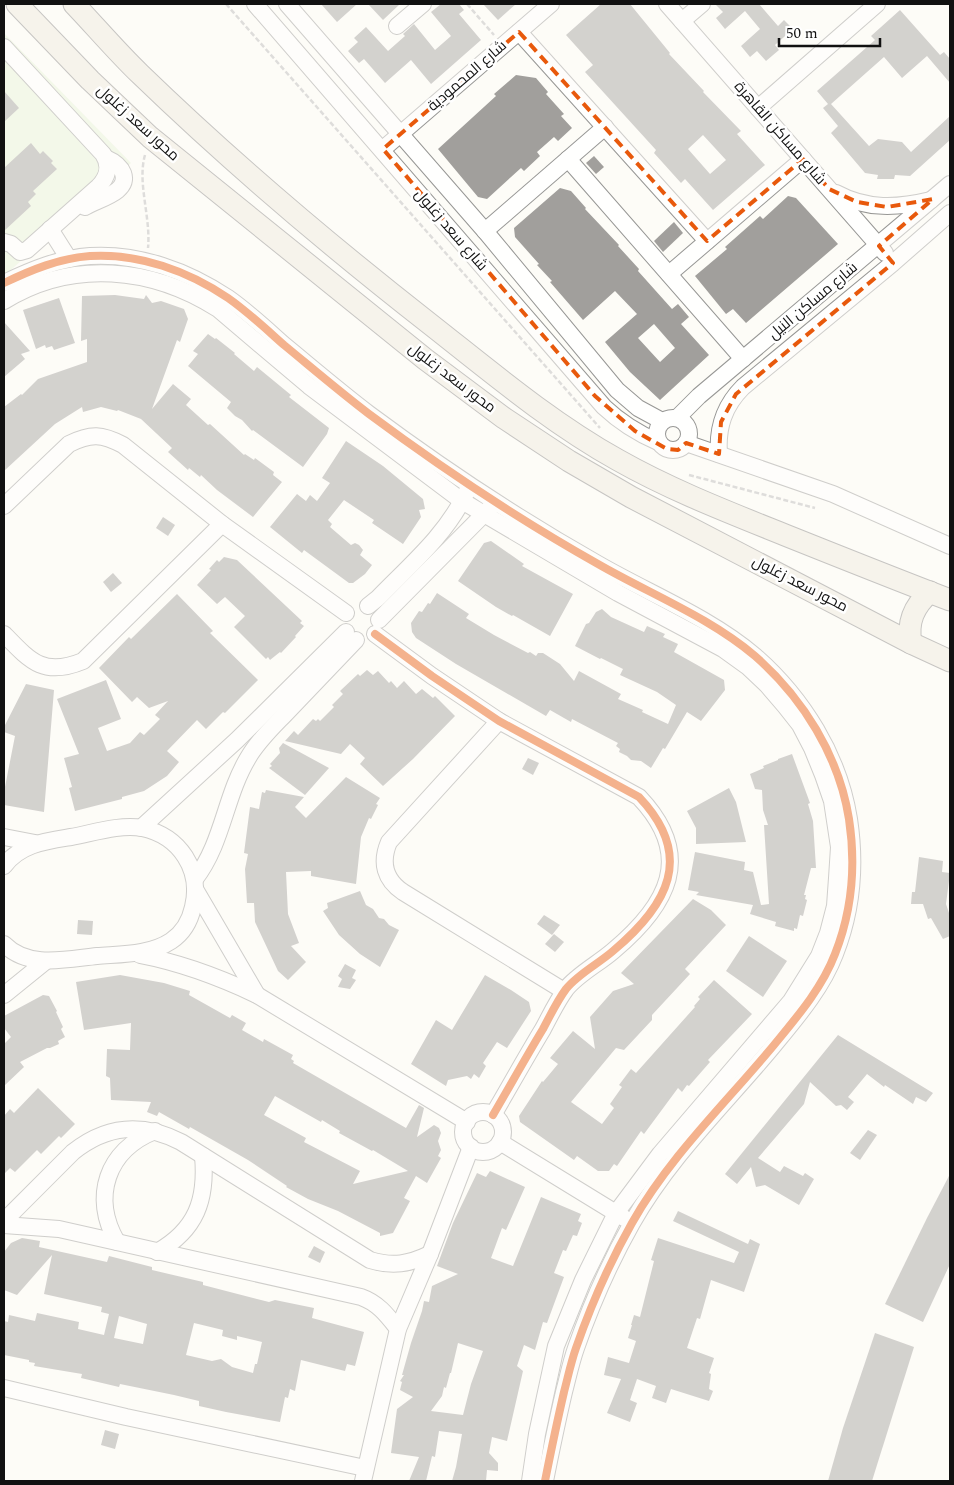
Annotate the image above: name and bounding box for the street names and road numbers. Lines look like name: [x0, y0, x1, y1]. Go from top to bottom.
street label: شارع المحمودية: [422, 35, 512, 117]
street label: شارع مساكن القاهرة: [728, 76, 832, 190]
street label: محور سعد زغلول: [91, 79, 185, 167]
street label: شارع سعد زغلول: [409, 184, 493, 276]
street label: شارع مساكن النيل: [763, 257, 863, 345]
street label: محور سعد زغلول: [403, 337, 501, 419]
street label: محور سعد زغلول: [748, 550, 852, 618]

